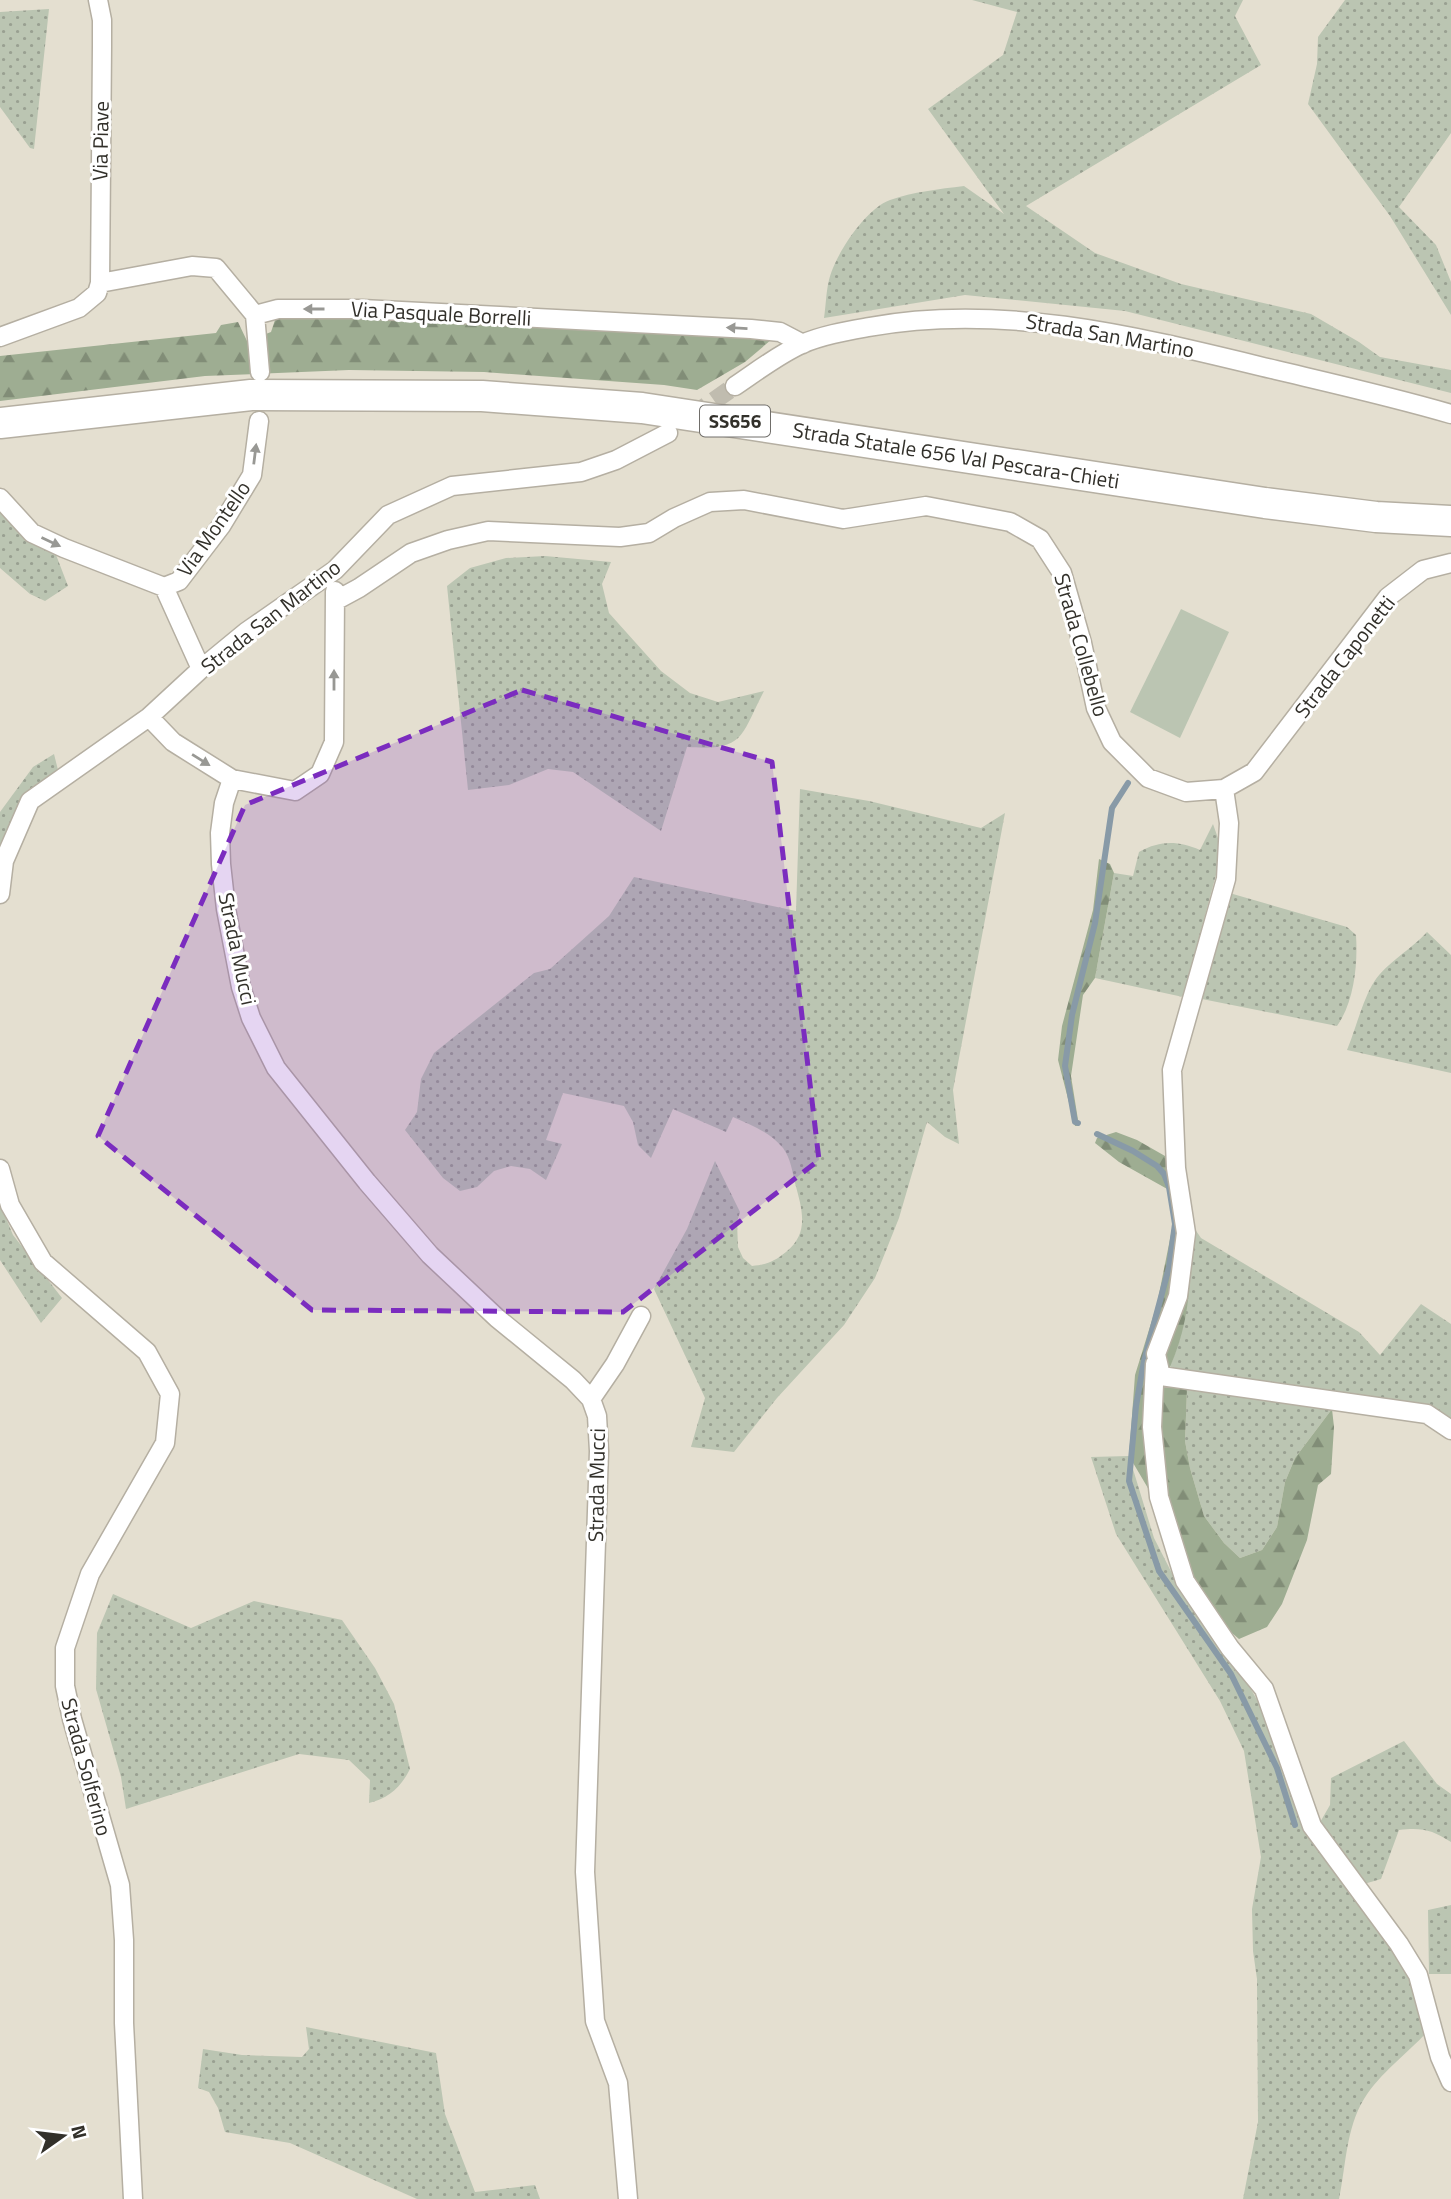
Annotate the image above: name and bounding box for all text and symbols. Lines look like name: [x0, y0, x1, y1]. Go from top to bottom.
street label: Via Piave: [83, 101, 117, 181]
street label: Via Pasquale Borrelli: [350, 292, 532, 334]
one-way arrow: [303, 303, 325, 315]
street label: Strada San Martino: [1024, 304, 1197, 366]
one-way arrow: [726, 323, 748, 334]
road number: SS656: [700, 406, 770, 436]
street label: Strada Statale 656 Val Pescara-Chieti: [790, 413, 1122, 497]
one-way arrow: [249, 443, 260, 465]
street label: Via Montello: [168, 474, 258, 583]
one-way arrow: [41, 536, 61, 548]
street label: Strada San Martino: [193, 551, 347, 681]
street label: Strada Collebello: [1046, 569, 1118, 720]
street label: Strada Caponetti: [1286, 588, 1402, 724]
one-way arrow: [329, 669, 340, 691]
one-way arrow: [192, 754, 211, 767]
street label: Strada Mucci: [210, 890, 265, 1008]
street label: Strada Mucci: [579, 1428, 613, 1542]
street label: Strada Solferino: [53, 1694, 121, 1839]
north arrow: [28, 2101, 98, 2171]
text: N: [64, 2122, 96, 2142]

